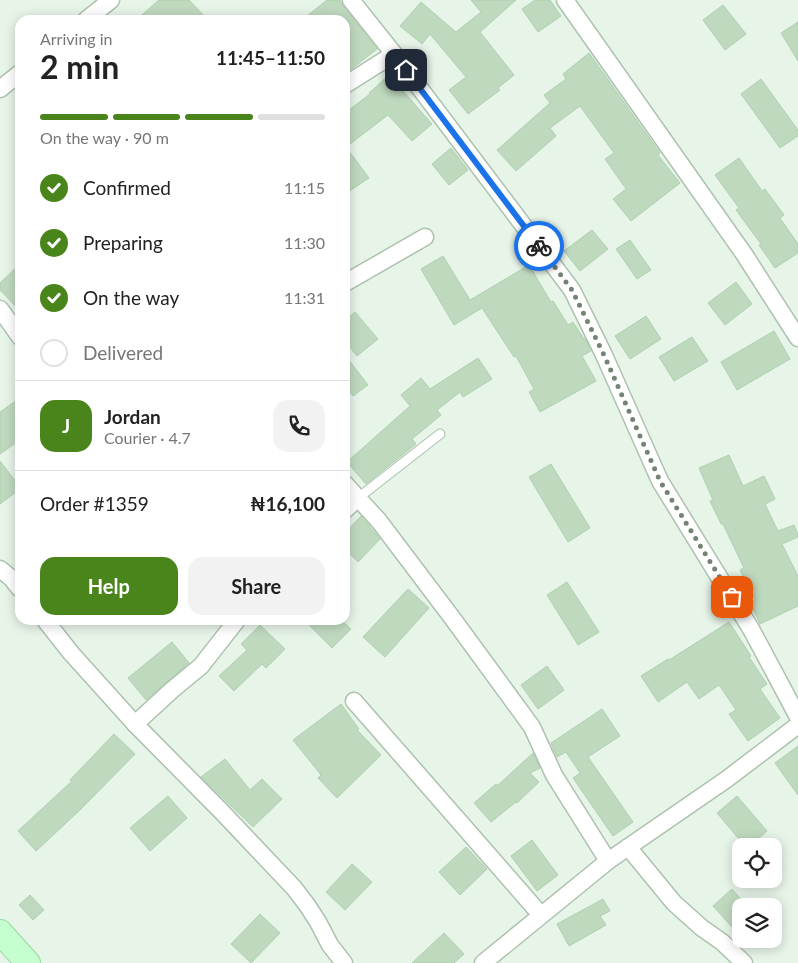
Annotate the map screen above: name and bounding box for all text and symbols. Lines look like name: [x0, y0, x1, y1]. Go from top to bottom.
text: Arriving in: [40, 29, 113, 48]
text: 11:45–11:50: [216, 46, 325, 69]
text: 2 min: [40, 47, 119, 86]
pin: [385, 49, 427, 91]
icon: home: [392, 56, 420, 84]
text: On the way · 90 m: [40, 128, 169, 147]
icon: check: [40, 174, 68, 202]
text: Confirmed: [83, 176, 171, 199]
text: 11:15: [284, 178, 325, 197]
courier: [514, 221, 564, 271]
icon: check: [40, 229, 68, 257]
text: Preparing: [83, 231, 163, 254]
icon: bike: [525, 232, 553, 260]
text: 11:30: [284, 233, 325, 252]
icon: check: [40, 284, 68, 312]
text: On the way: [83, 286, 179, 309]
text: 11:31: [284, 288, 325, 307]
text: Delivered: [83, 341, 163, 364]
button: phone: [273, 400, 325, 452]
text: Jordan: [104, 405, 161, 428]
text: J: [62, 414, 70, 437]
text: Courier · 4.7: [104, 428, 191, 447]
text: Order #1359: [40, 492, 149, 515]
text: ₦16,100: [250, 492, 325, 515]
button: Help: [40, 557, 178, 615]
button: Share: [188, 557, 325, 615]
pin: [711, 576, 753, 618]
icon: bag: [718, 583, 746, 611]
map controls: [732, 838, 782, 948]
button: locate: [732, 838, 782, 888]
button: layers: [732, 898, 782, 948]

